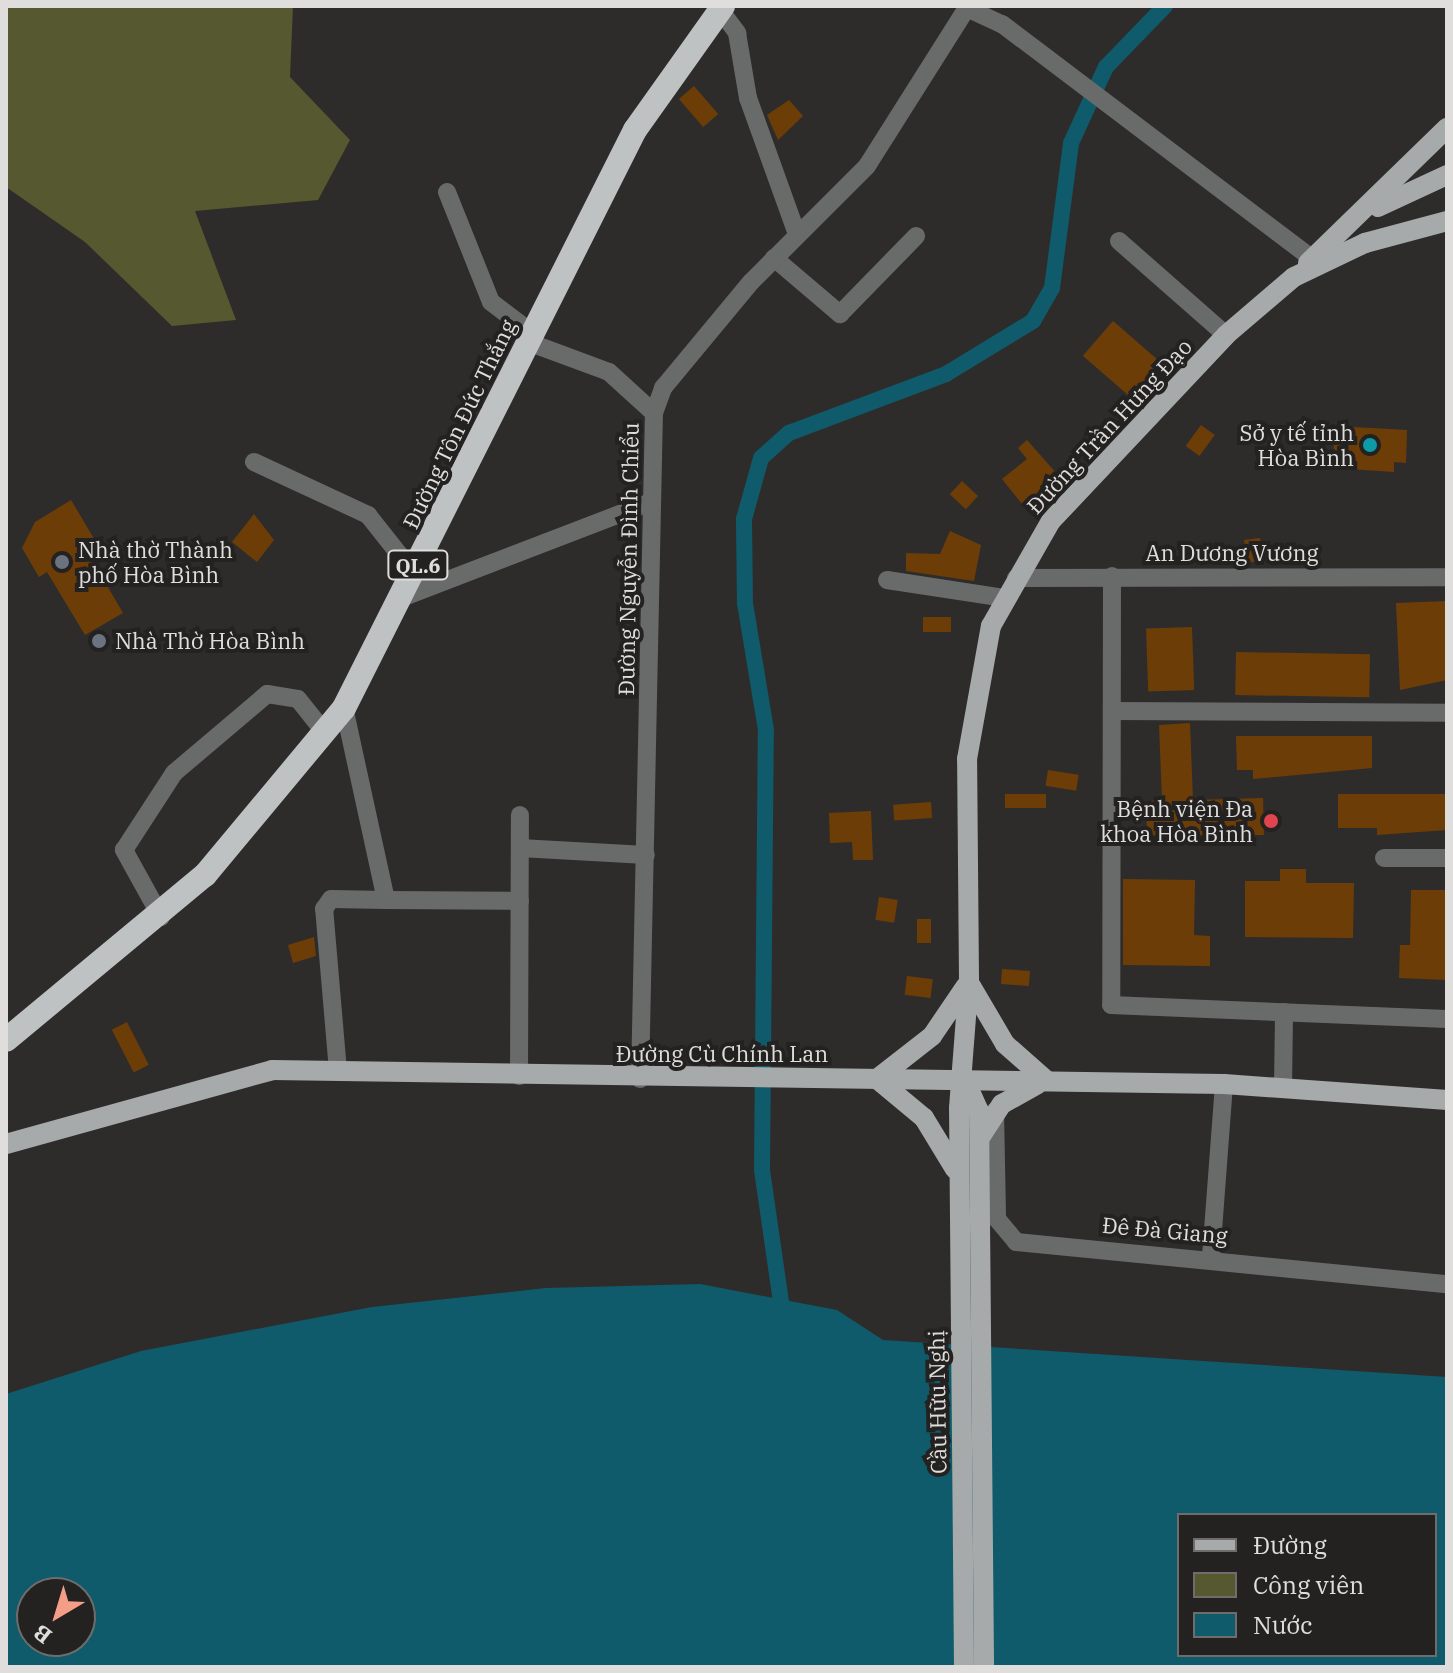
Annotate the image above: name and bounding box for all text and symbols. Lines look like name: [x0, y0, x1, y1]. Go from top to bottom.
street label: Đường Tôn Đức Thắng: [397, 315, 521, 533]
street label: Đường Trần Hưng Đạo: [1021, 333, 1197, 519]
place label: Sở y tế tỉnh Hòa Bình: [1240, 419, 1354, 470]
street label: Đường Nguyễn Đình Chiểu: [612, 422, 644, 696]
marker: Sở y tế tỉnh Hòa Bình: [1361, 436, 1379, 454]
place label: Nhà thờ Thành phố Hòa Bình: [78, 536, 233, 588]
street label: An Dương Vương: [1145, 540, 1319, 566]
road number: QL.6: [386, 549, 450, 581]
marker: Nhà thờ Thành phố Hòa Bình: [53, 553, 71, 571]
place label: Nhà Thờ Hòa Bình: [115, 628, 305, 654]
marker: Nhà Thờ Hòa Bình: [90, 632, 108, 650]
place label: Bệnh viện Đa khoa Hòa Bình: [1100, 795, 1253, 846]
marker: Bệnh viện Đa khoa Hòa Bình: [1260, 810, 1282, 832]
street label: Đường Cù Chính Lan: [616, 1041, 828, 1067]
street label: Đê Đà Giang: [1101, 1211, 1229, 1249]
street label: Cầu Hữu Nghị: [923, 1330, 951, 1474]
legend: [1177, 1513, 1437, 1657]
text: Đường: [1253, 1529, 1327, 1561]
text: Công viên: [1253, 1569, 1364, 1601]
north arrow: [16, 1577, 96, 1657]
text: Nước: [1253, 1609, 1313, 1641]
text: B: [27, 1619, 57, 1651]

